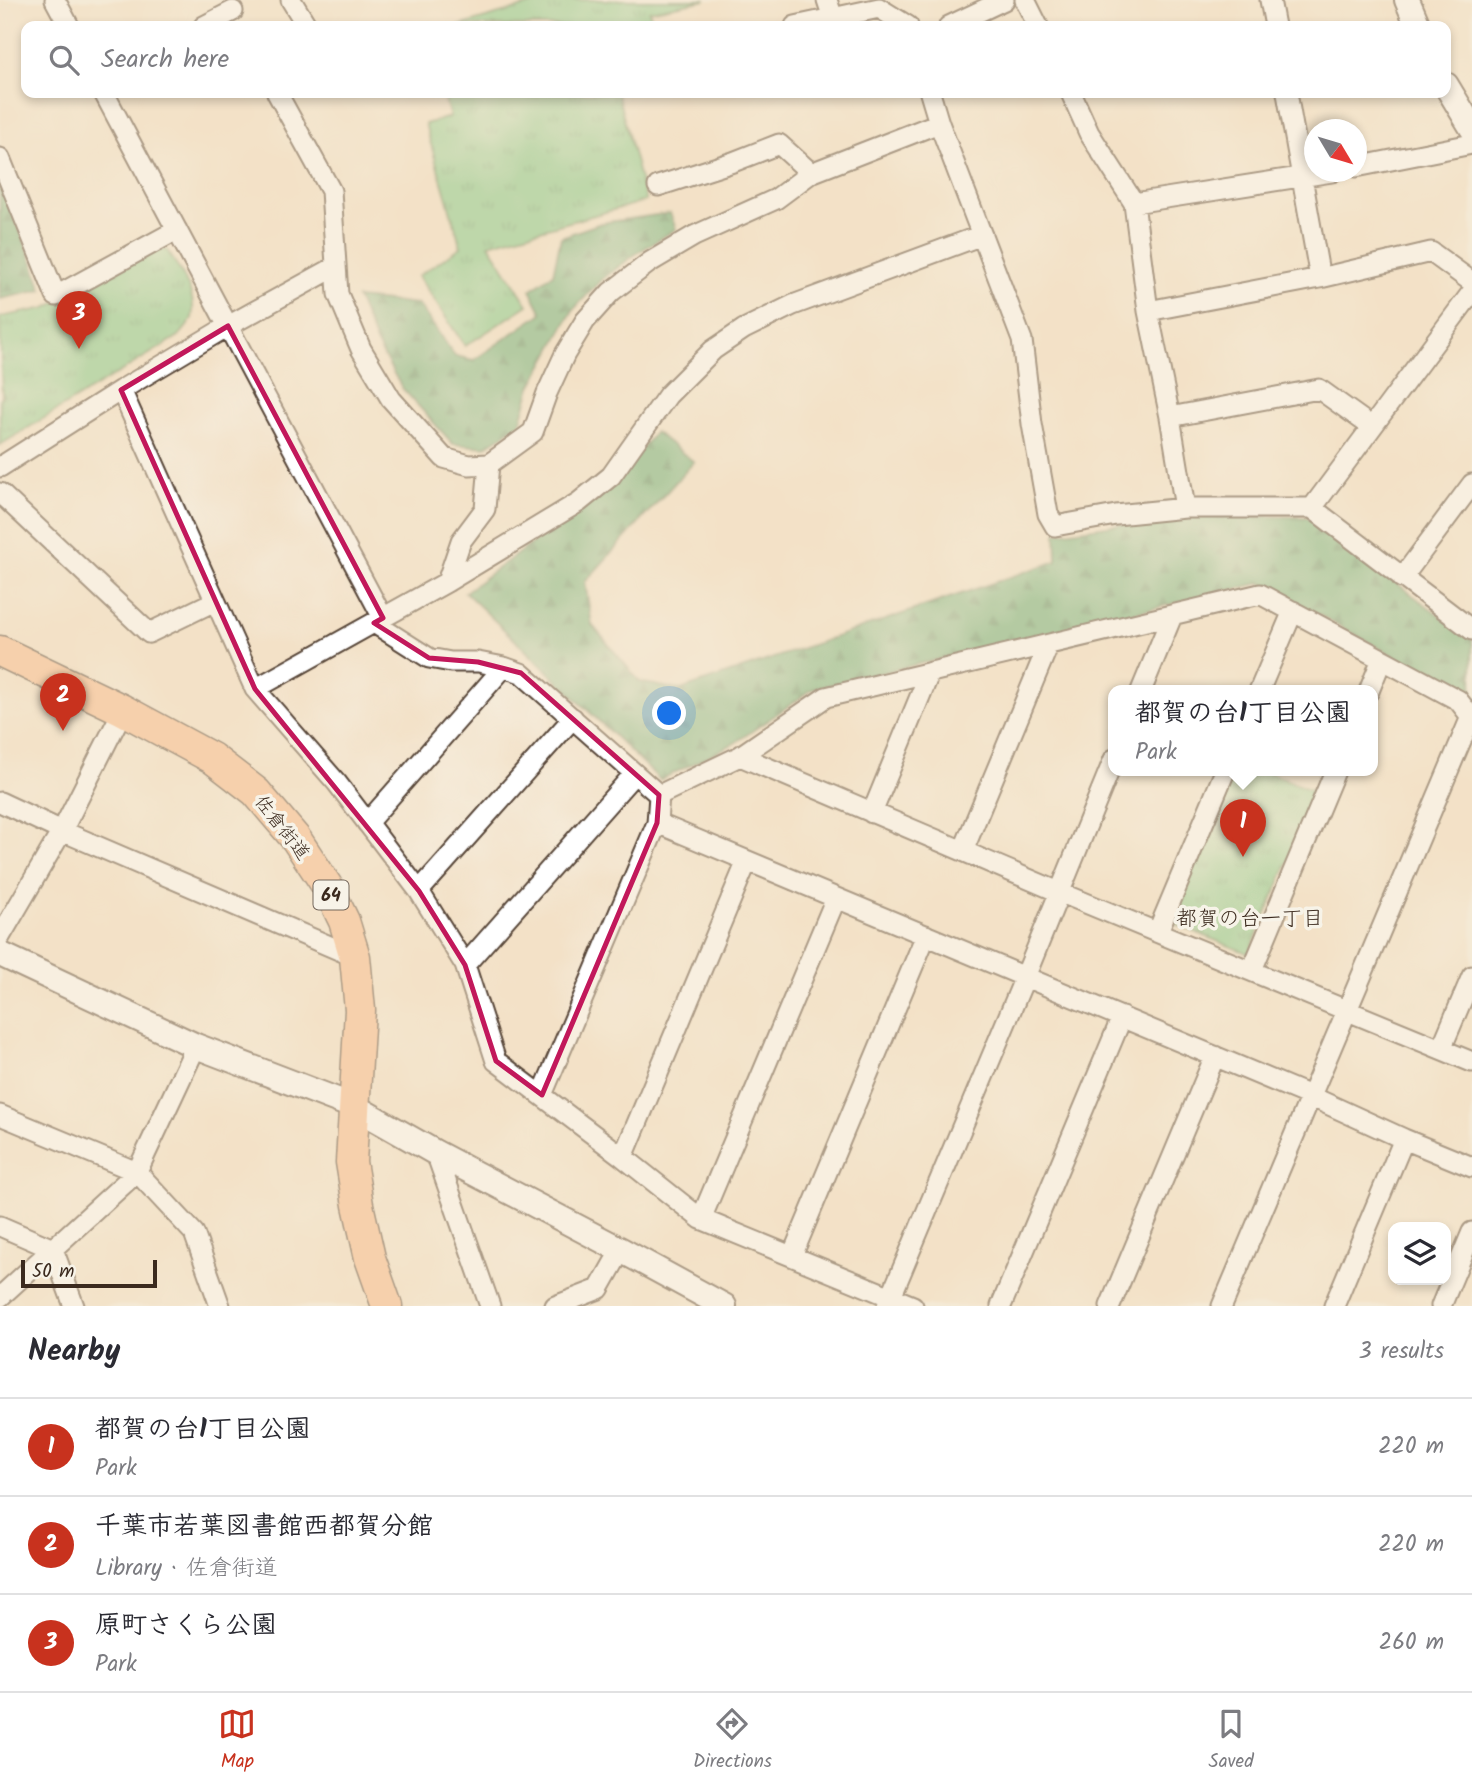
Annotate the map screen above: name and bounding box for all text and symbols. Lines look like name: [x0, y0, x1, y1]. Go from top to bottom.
search box: [21, 21, 1451, 98]
text: Search here: [101, 39, 229, 81]
icon: search: [45, 41, 83, 79]
north arrow: [1304, 119, 1367, 182]
pin: 3: [56, 291, 102, 349]
pin: 2: [40, 673, 86, 731]
popup: [1108, 685, 1378, 776]
text: 都賀の台1丁目公園: [1135, 693, 1351, 735]
your location: [652, 696, 686, 730]
text: Park: [1135, 735, 1177, 771]
street label: 佐倉街道: [246, 789, 317, 867]
pin: 1: [1220, 799, 1266, 857]
road number: 64: [314, 880, 348, 910]
district label: 都賀の台一丁目: [1177, 903, 1324, 936]
map controls: [1388, 1222, 1451, 1285]
button: layers: [1388, 1222, 1451, 1285]
scale bar: [21, 1257, 158, 1289]
text: 50 m: [32, 1257, 74, 1287]
text: Nearby: [28, 1328, 120, 1376]
text: 3 results: [1358, 1334, 1444, 1370]
text: 都賀の台1丁目公園: [95, 1409, 311, 1451]
text: 1: [48, 1429, 54, 1465]
text: 220 m: [1378, 1429, 1444, 1465]
text: Park: [95, 1451, 137, 1487]
text: 千葉市若葉図書館西都賀分館: [95, 1506, 433, 1548]
text: 2: [44, 1527, 58, 1563]
text: 220 m: [1378, 1527, 1444, 1563]
text: Library · 佐倉街道: [95, 1551, 278, 1587]
text: 原町さくら公園: [95, 1605, 277, 1647]
text: 3: [45, 1625, 57, 1661]
text: 260 m: [1379, 1625, 1444, 1661]
text: Park: [95, 1647, 137, 1683]
tab: Map: [218, 1705, 256, 1777]
tab: Directions: [693, 1705, 772, 1777]
tab: Saved: [1209, 1705, 1254, 1777]

